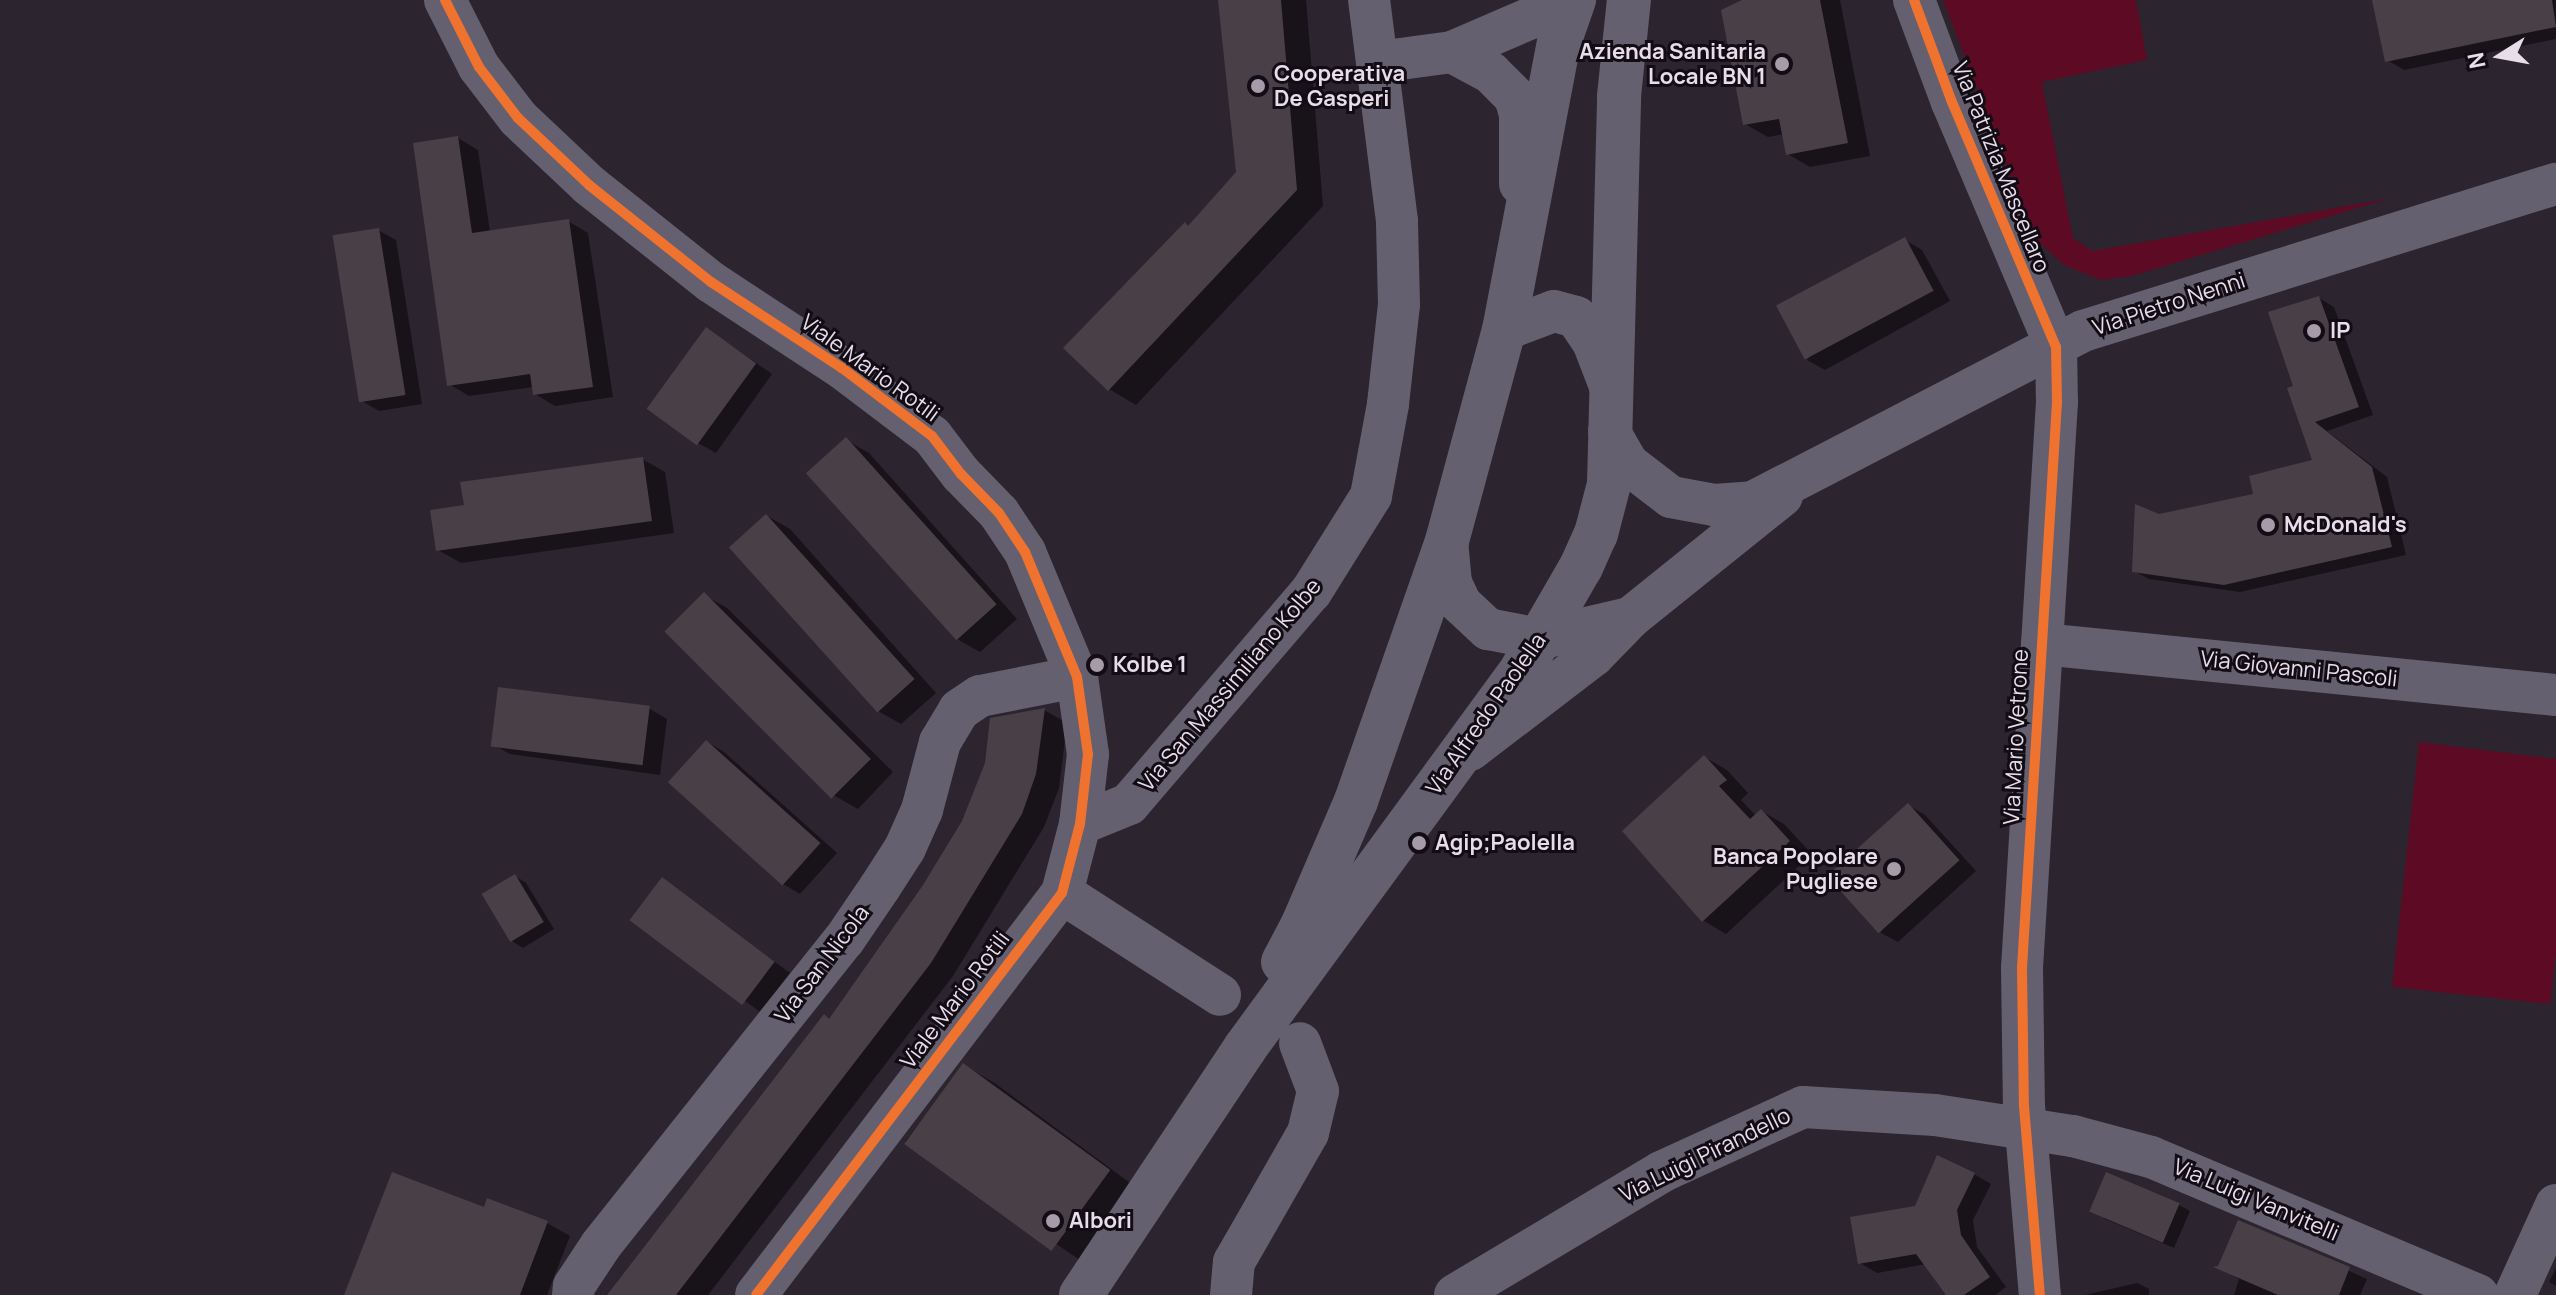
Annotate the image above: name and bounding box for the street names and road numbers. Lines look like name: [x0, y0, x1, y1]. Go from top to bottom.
street label: Via Patrizia Mascellaro: [1947, 58, 2055, 276]
street label: Via Pietro Nenni: [2089, 267, 2249, 341]
street label: Viale Mario Rotili: [796, 309, 944, 427]
street label: Via San Massimiliano Kolbe: [1133, 573, 1327, 797]
street label: Via Alfredo Paolella: [1420, 628, 1552, 800]
street label: Via Giovanni Pascoli: [2199, 646, 2399, 692]
street label: Via Mario Vetrone: [1998, 648, 2034, 826]
street label: Via San Nicola: [769, 900, 875, 1028]
street label: Viale Mario Rotili: [895, 926, 1015, 1074]
street label: Via Luigi Pirandello: [1615, 1102, 1795, 1208]
street label: Via Luigi Vanvitelli: [2169, 1153, 2343, 1247]

